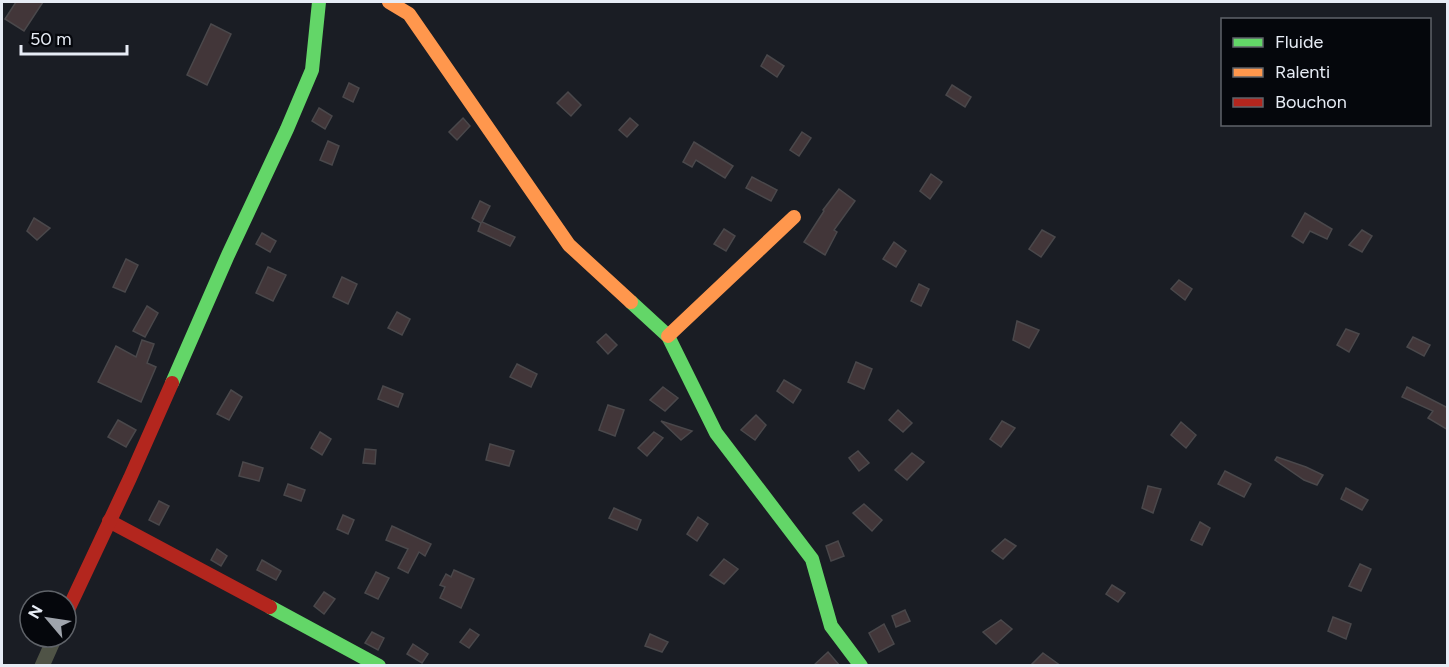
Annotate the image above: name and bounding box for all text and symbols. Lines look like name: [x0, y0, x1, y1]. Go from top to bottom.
scale bar: [21, 18, 128, 56]
legend: [1221, 18, 1431, 126]
text: 50 m: [30, 28, 72, 50]
text: Fluide: [1275, 31, 1324, 53]
text: Ralenti: [1275, 61, 1330, 83]
text: Bouchon: [1275, 91, 1347, 113]
north arrow: [18, 589, 78, 649]
text: N: [24, 602, 47, 622]

